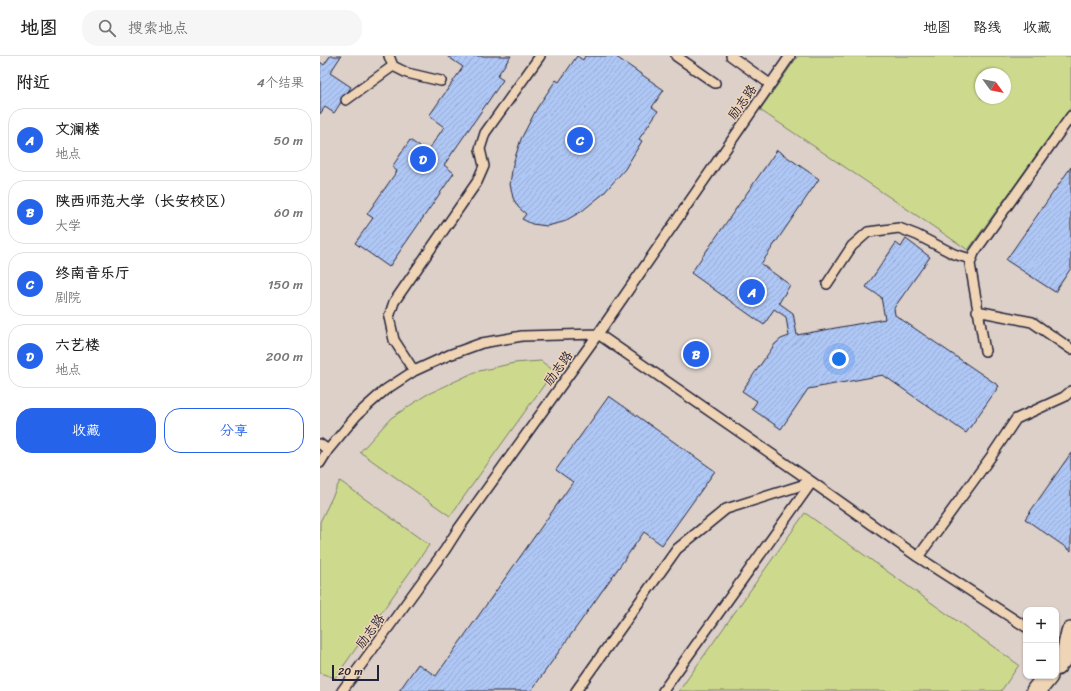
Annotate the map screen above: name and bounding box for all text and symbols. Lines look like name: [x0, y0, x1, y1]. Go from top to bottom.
search box: [82, 10, 362, 46]
text: 地图: [20, 11, 58, 44]
text: 搜索地点: [128, 15, 188, 41]
text: 地图: [923, 15, 951, 40]
text: 路线: [973, 15, 1001, 40]
text: 收藏: [1023, 15, 1051, 40]
icon: search: [96, 17, 118, 39]
text: 附近: [16, 67, 50, 97]
north arrow: [975, 68, 1011, 104]
text: 4个结果: [257, 71, 304, 94]
street label: 励志路: [721, 79, 763, 125]
text: 文澜楼: [55, 116, 100, 142]
pin: C: [567, 125, 593, 155]
text: A: [26, 129, 34, 152]
text: 50 m: [273, 129, 303, 152]
text: 地点: [55, 142, 81, 165]
pin: D: [410, 144, 436, 174]
text: 陕西师范大学（长安校区）: [55, 188, 235, 214]
text: B: [26, 201, 34, 224]
text: 60 m: [274, 201, 303, 224]
text: 大学: [55, 214, 81, 237]
text: 终南音乐厅: [55, 260, 130, 286]
text: C: [26, 273, 34, 296]
text: 150 m: [268, 273, 303, 296]
pin: A: [739, 277, 765, 307]
text: 剧院: [55, 286, 81, 309]
text: 六艺楼: [55, 332, 100, 358]
pin: B: [683, 339, 709, 369]
text: D: [26, 345, 34, 368]
text: 200 m: [266, 345, 303, 368]
street label: 励志路: [537, 345, 579, 391]
your location: [829, 349, 849, 369]
text: 地点: [55, 358, 81, 381]
button: 收藏: [16, 408, 156, 453]
button: 分享: [164, 408, 304, 453]
map controls: [1023, 607, 1059, 679]
button: +: [1023, 607, 1059, 643]
street label: 励志路: [349, 608, 391, 654]
button: −: [1023, 643, 1059, 679]
text: 20 m: [338, 662, 363, 681]
scale bar: [332, 663, 379, 682]

